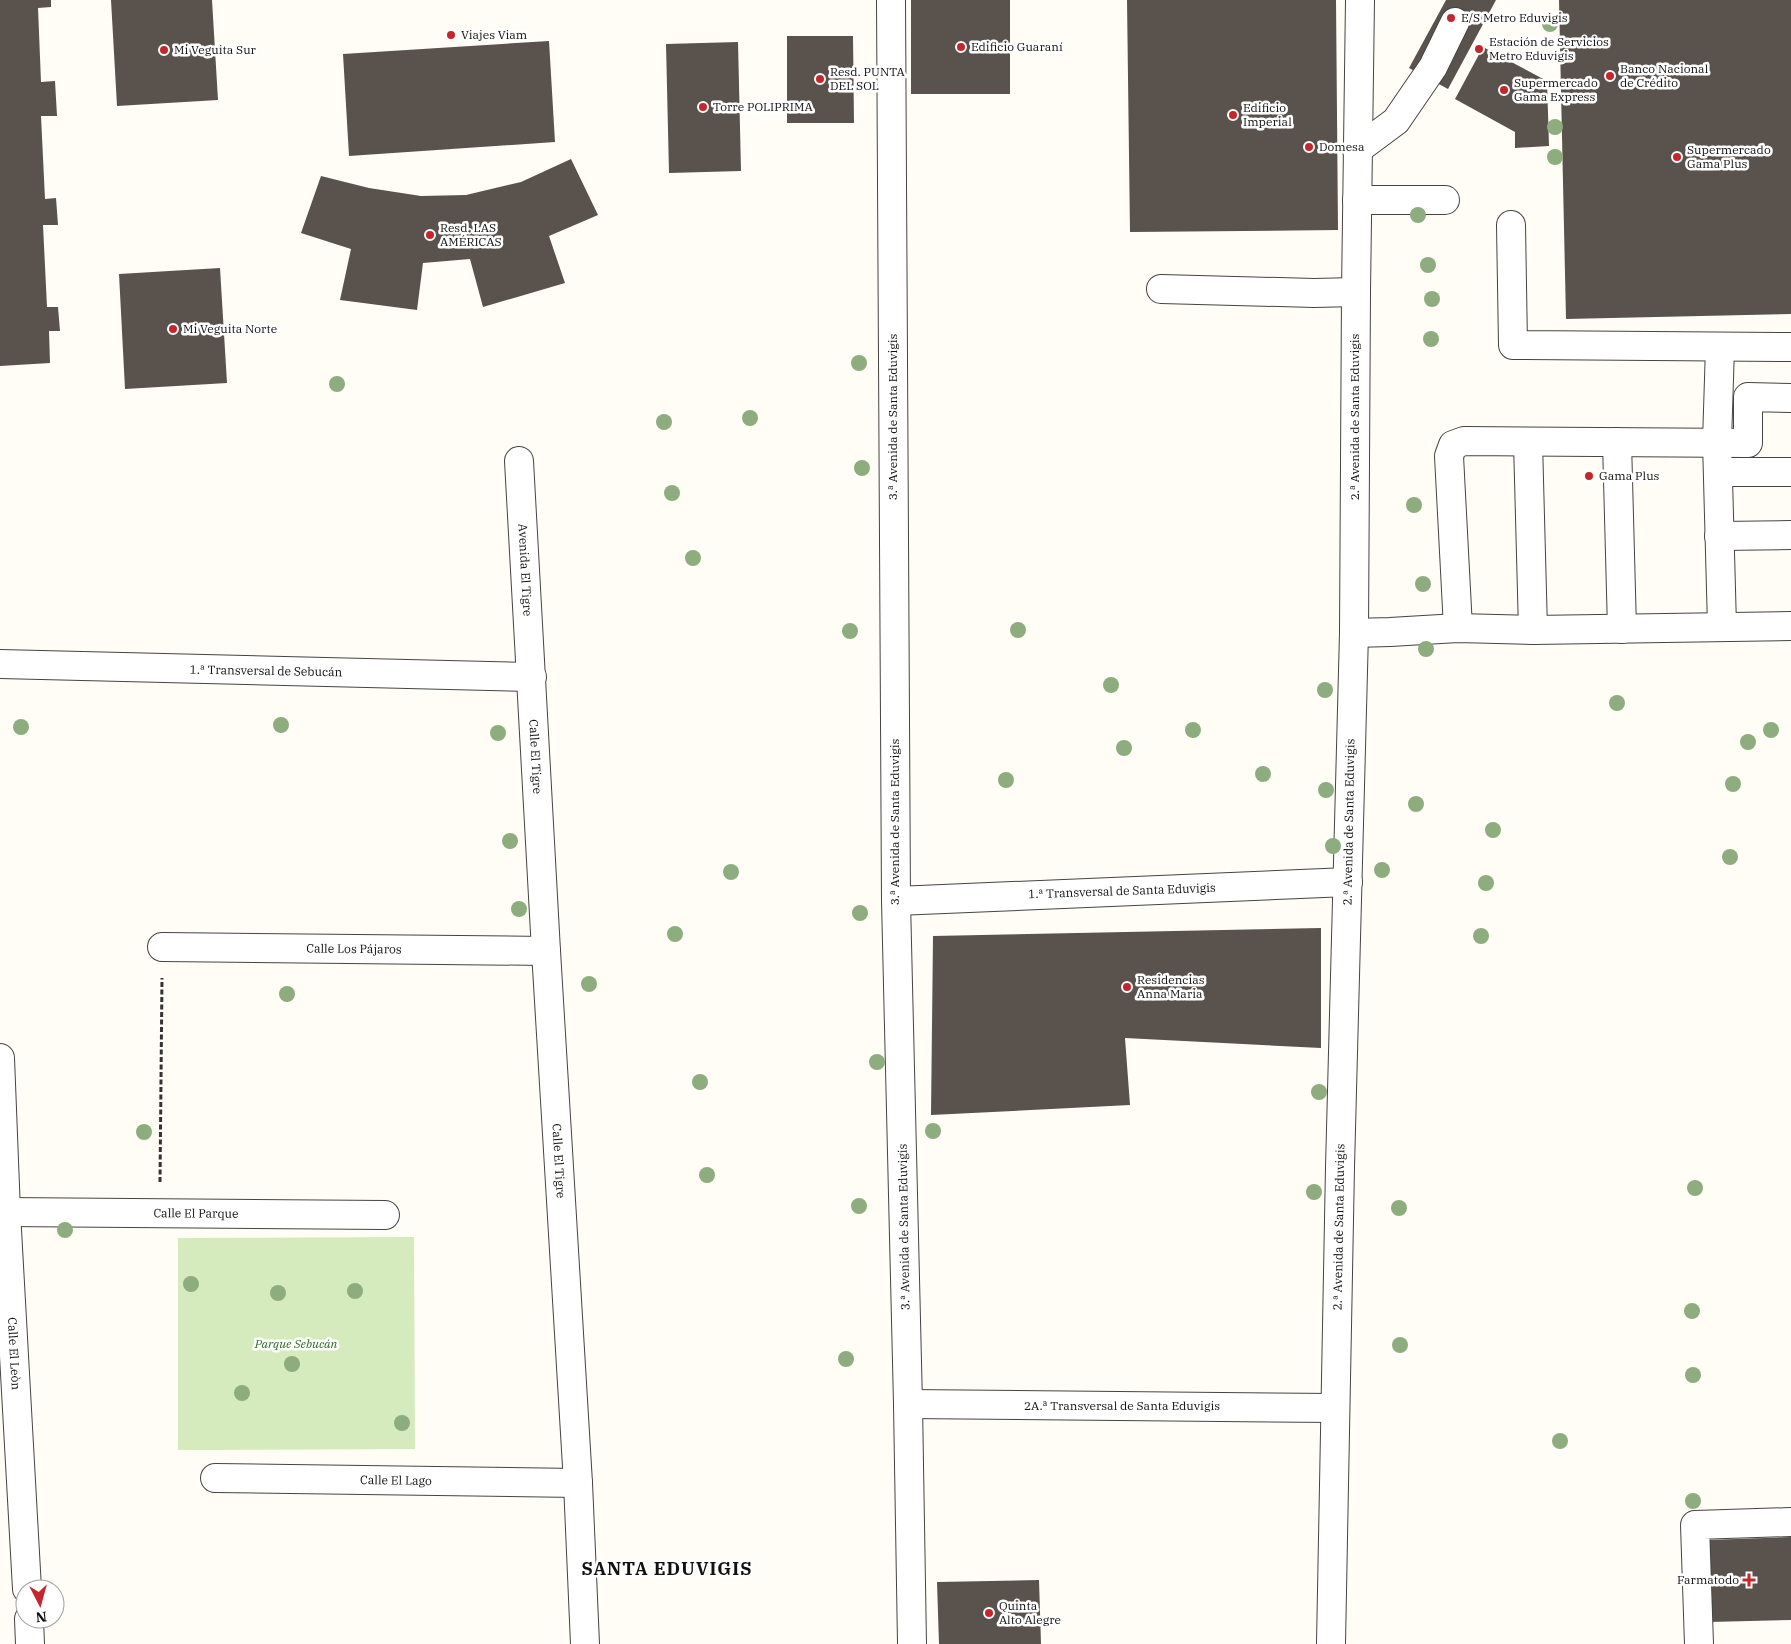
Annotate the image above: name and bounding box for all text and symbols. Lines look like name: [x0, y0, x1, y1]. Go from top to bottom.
place label: E/S Metro Eduvigis: [1461, 10, 1568, 25]
marker: E/S Metro Eduvigis: [1445, 12, 1457, 24]
place label: Viajes Viam: [461, 27, 528, 42]
marker: Viajes Viam: [445, 29, 457, 41]
place label: Estación de Servicios Metro Eduvigis: [1489, 34, 1609, 63]
place label: Edificio Guaraní: [971, 39, 1063, 54]
marker: Edificio Guaraní: [955, 41, 967, 53]
place label: Mi Veguita Sur: [174, 42, 257, 57]
marker: Estación de Servicios Metro Eduvigis: [1473, 43, 1485, 55]
marker: Mi Veguita Sur: [158, 44, 170, 56]
place label: Banco Nacional de Crédito: [1620, 61, 1709, 90]
place label: Resd. PUNTA DEL SOL: [830, 64, 905, 93]
marker: Banco Nacional de Crédito: [1604, 70, 1616, 82]
marker: Resd. PUNTA DEL SOL: [814, 73, 826, 85]
place label: Supermercado Gama Express: [1514, 75, 1598, 104]
marker: Supermercado Gama Express: [1498, 84, 1510, 96]
place label: Torre POLIPRIMA: [713, 99, 813, 114]
place label: Edificio Imperial: [1243, 100, 1292, 129]
marker: Torre POLIPRIMA: [697, 101, 709, 113]
marker: Edificio Imperial: [1227, 109, 1239, 121]
place label: Domesa: [1319, 139, 1365, 154]
marker: Domesa: [1303, 141, 1315, 153]
place label: Supermercado Gama Plus: [1687, 142, 1771, 171]
marker: Supermercado Gama Plus: [1671, 151, 1683, 163]
place label: Resd. LAS AMÉRICAS: [440, 220, 502, 249]
marker: Resd. LAS AMÉRICAS: [424, 229, 436, 241]
place label: Mi Veguita Norte: [183, 321, 277, 336]
marker: Mi Veguita Norte: [167, 323, 179, 335]
street label: 3.ª Avenida de Santa Eduvigis: [885, 334, 900, 500]
street label: 2.ª Avenida de Santa Eduvigis: [1347, 334, 1362, 500]
place label: Gama Plus: [1599, 468, 1660, 483]
marker: Gama Plus: [1583, 470, 1595, 482]
street label: Avenida El Tigre: [515, 523, 536, 617]
street label: 1.ª Transversal de Sebucán: [190, 662, 343, 679]
street label: Calle El Tigre: [526, 719, 545, 794]
street label: 2.ª Avenida de Santa Eduvigis: [1340, 738, 1357, 905]
street label: 3.ª Avenida de Santa Eduvigis: [887, 739, 902, 905]
street label: 1.ª Transversal de Santa Eduvigis: [1028, 880, 1216, 901]
street label: Calle Los Pájaros: [306, 941, 402, 956]
place label: Residencias Anna Maria: [1137, 972, 1205, 1001]
marker: Residencias Anna Maria: [1121, 981, 1133, 993]
street label: Calle El Tigre: [549, 1123, 569, 1199]
street label: 3.ª Avenida de Santa Eduvigis: [895, 1143, 912, 1310]
street label: 2.ª Avenida de Santa Eduvigis: [1330, 1143, 1347, 1310]
street label: Calle El Parque: [153, 1205, 239, 1221]
street label: Calle El Leòn: [5, 1317, 24, 1391]
park label: Parque Sebucán: [254, 1336, 337, 1351]
street label: 2A.ª Transversal de Santa Eduvigis: [1024, 1398, 1220, 1413]
street label: Calle El Lago: [360, 1472, 432, 1488]
district label: SANTA EDUVIGIS: [581, 1557, 753, 1580]
place label: Farmatodo: [1677, 1572, 1739, 1587]
marker: Farmatodo: [1743, 1574, 1755, 1586]
north arrow: [15, 1579, 65, 1629]
place label: Quinta Alto Alegre: [999, 1598, 1061, 1627]
text: N: [35, 1607, 48, 1626]
marker: Quinta Alto Alegre: [983, 1607, 995, 1619]

